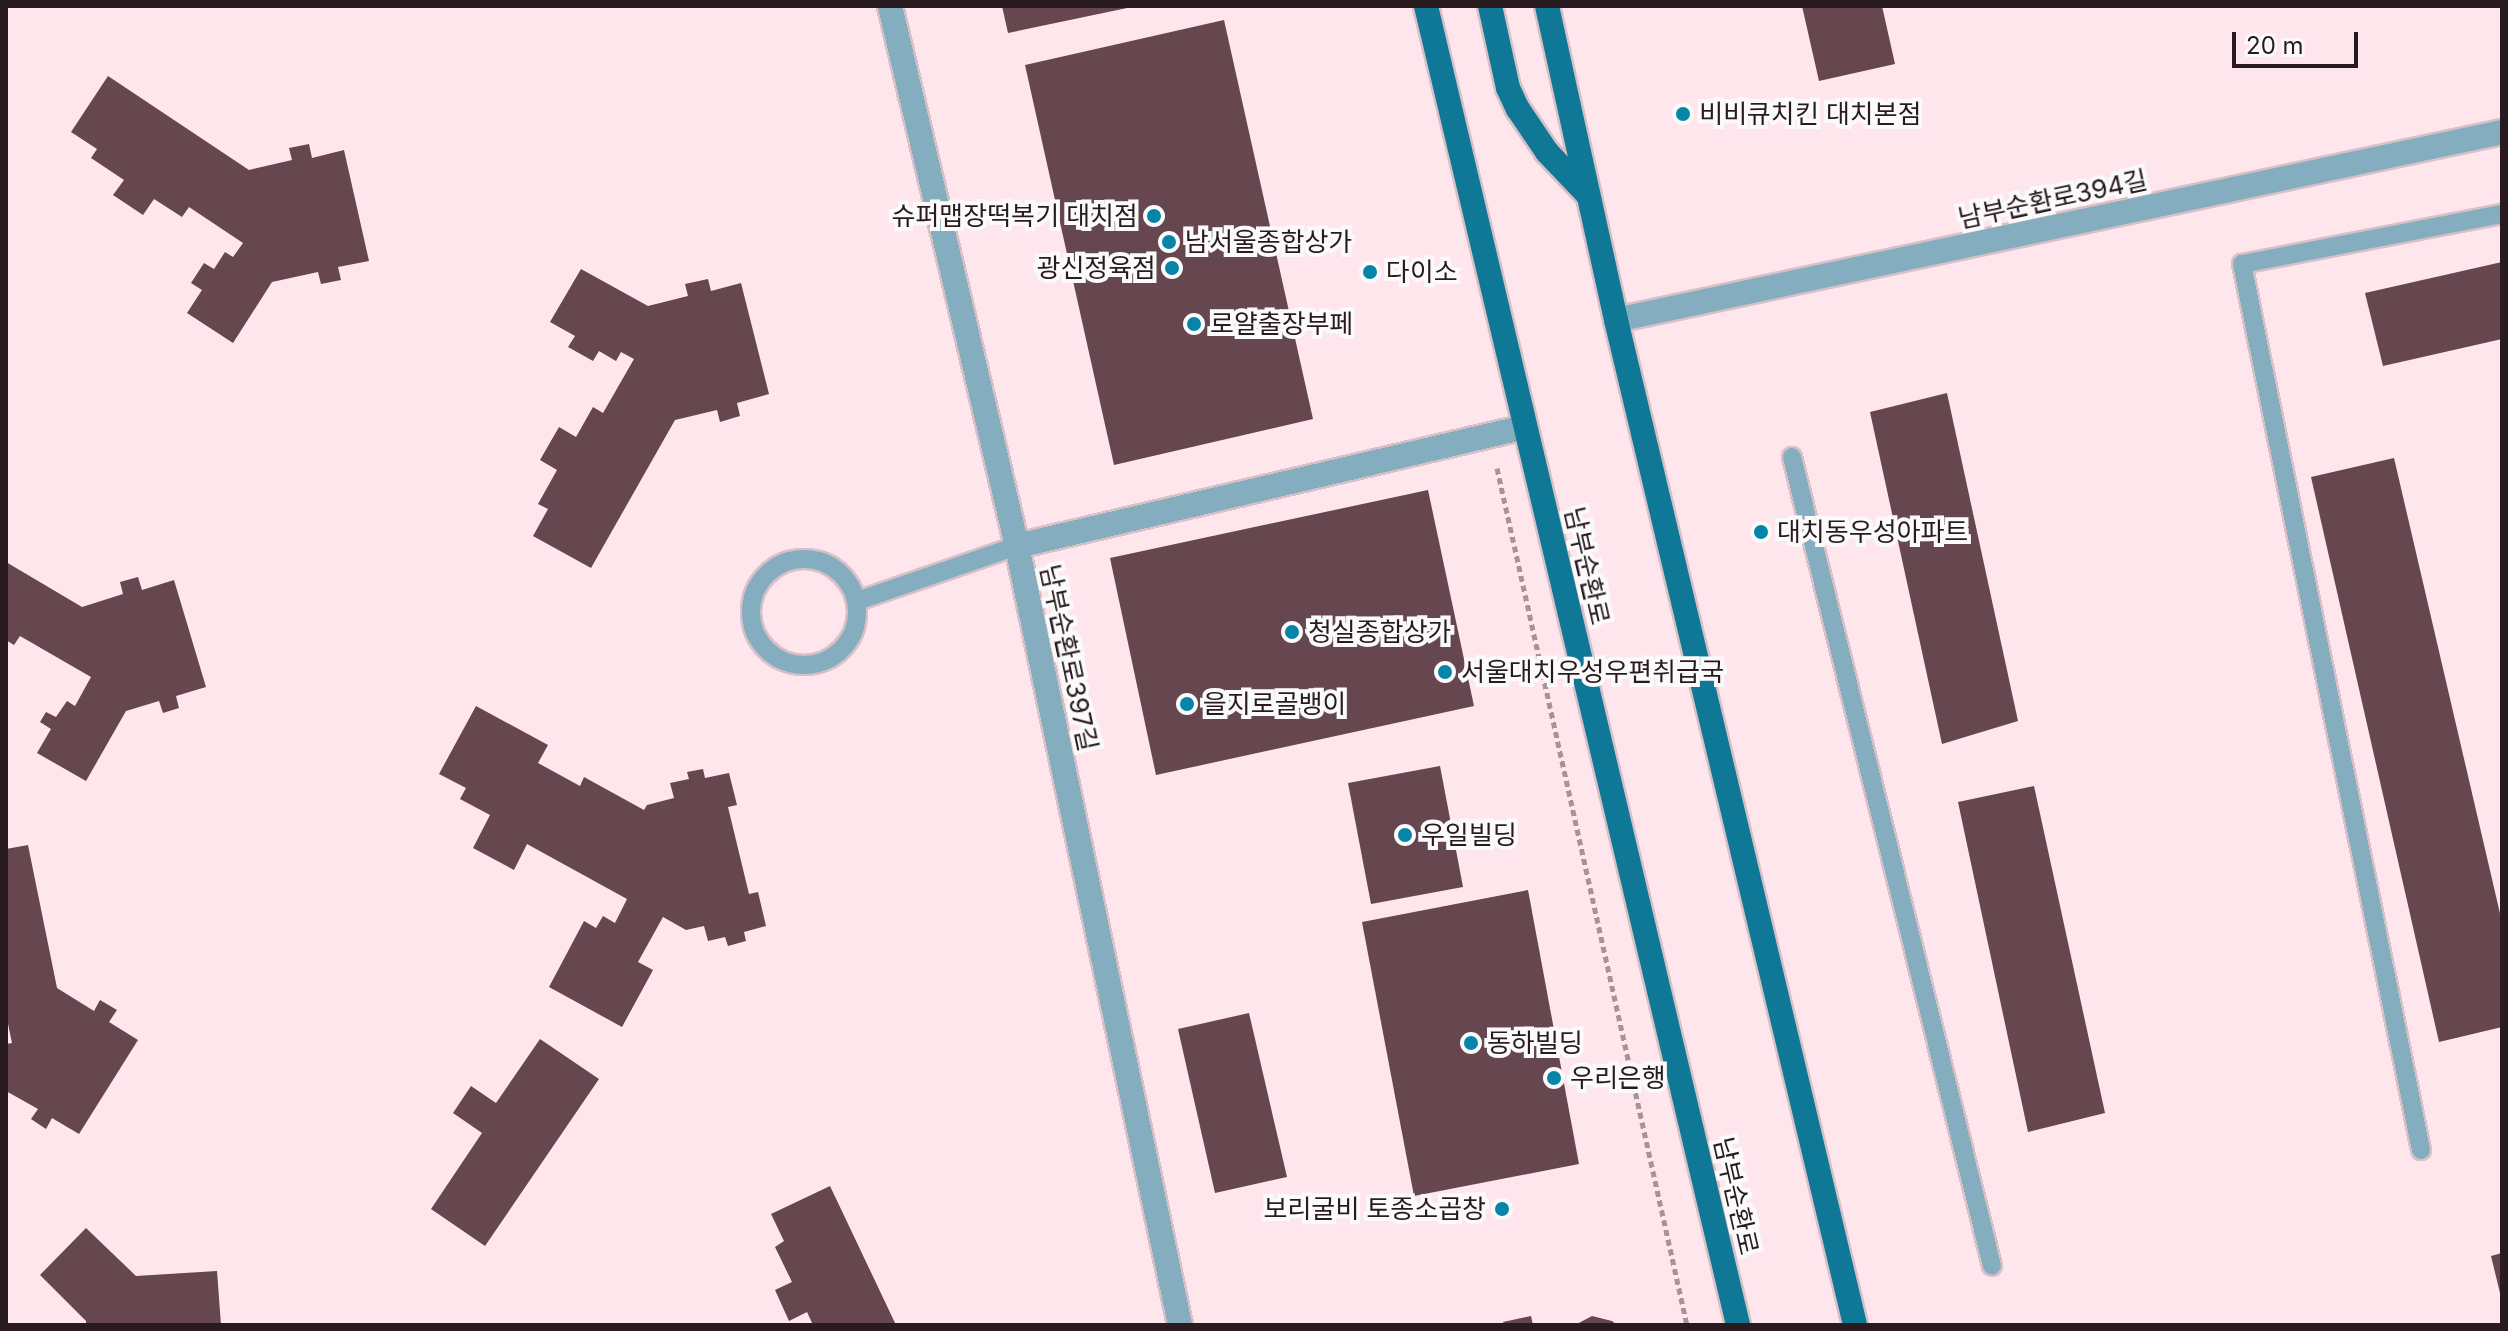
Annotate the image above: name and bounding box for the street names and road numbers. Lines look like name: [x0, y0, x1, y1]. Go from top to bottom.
street label: 남부순환로394길: [1956, 164, 2150, 234]
street label: 남부순환로: [1558, 504, 1616, 628]
street label: 남부순환로397길: [1034, 562, 1104, 754]
street label: 남부순환로: [1707, 1134, 1765, 1258]

